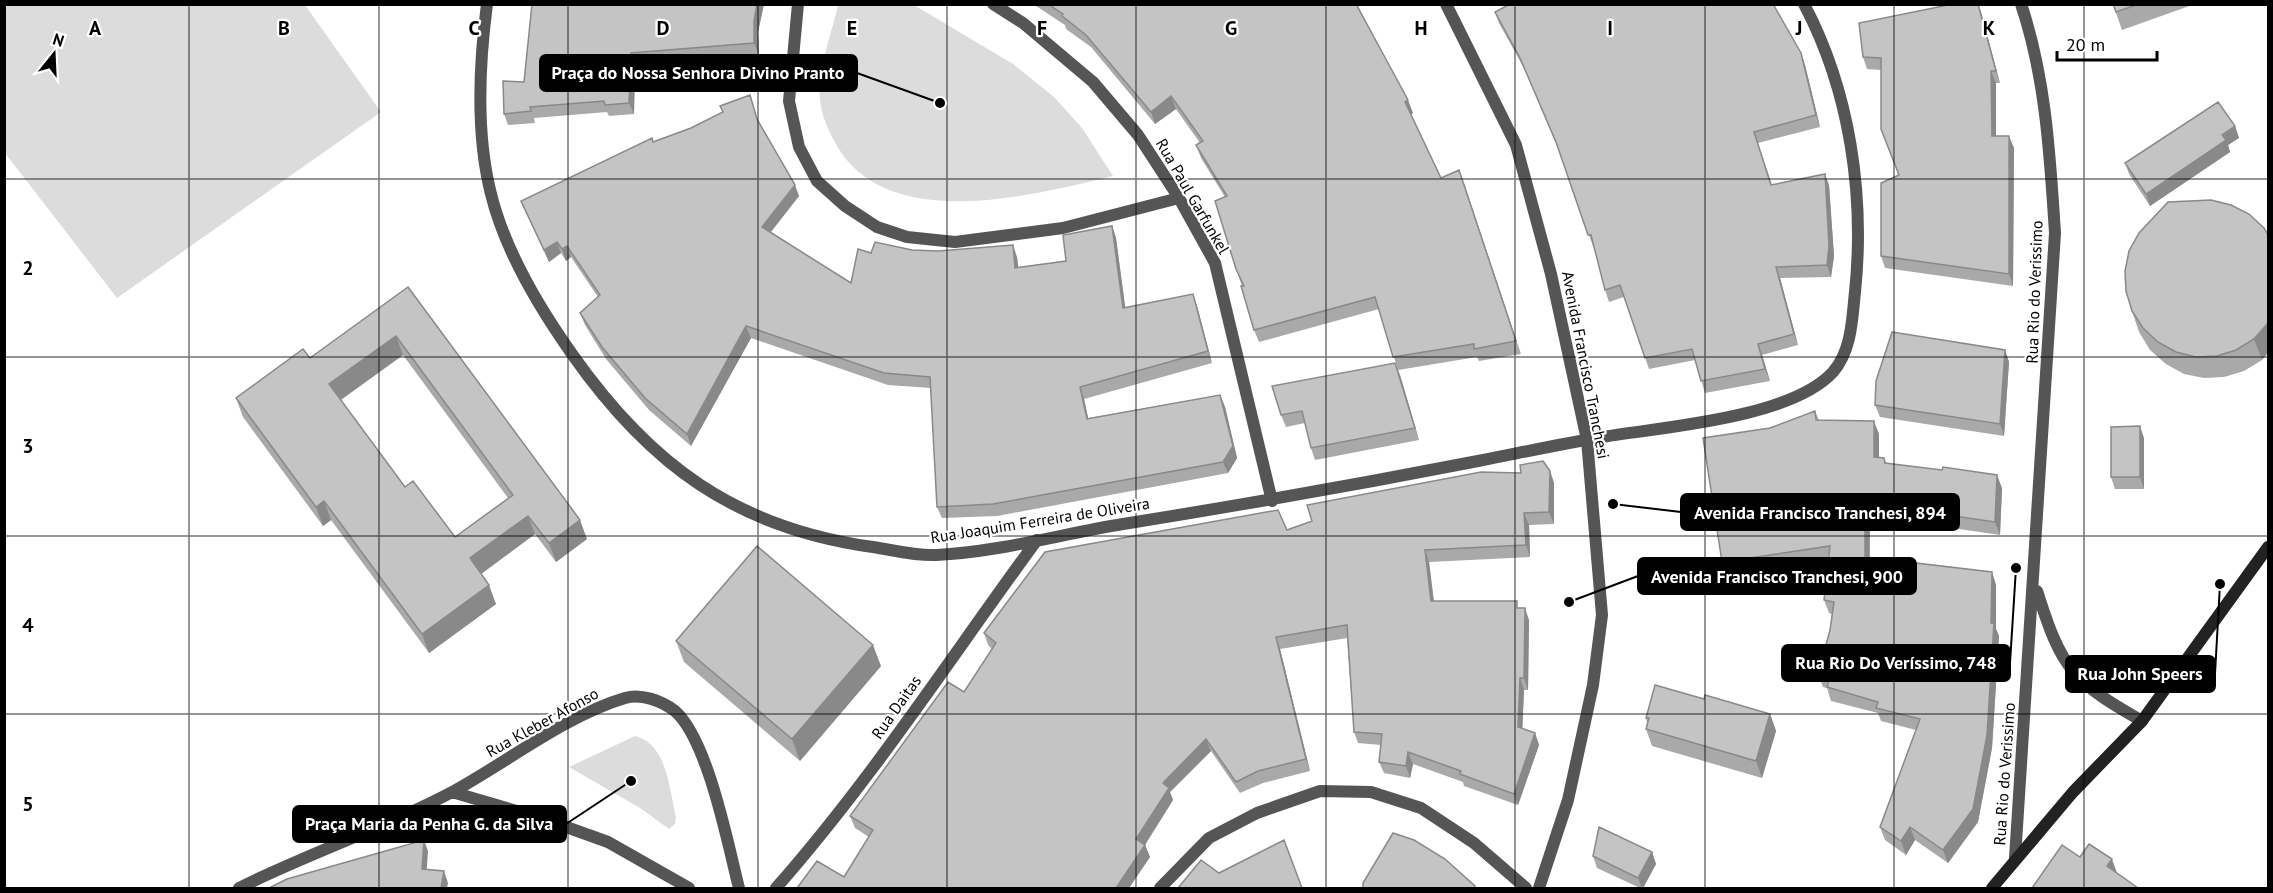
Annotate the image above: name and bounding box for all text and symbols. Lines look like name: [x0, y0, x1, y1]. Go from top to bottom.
text: A: [89, 15, 102, 41]
text: B: [278, 15, 290, 41]
text: C: [468, 15, 480, 41]
text: D: [657, 15, 670, 41]
text: E: [847, 15, 857, 41]
text: F: [1037, 15, 1047, 41]
text: G: [1225, 15, 1237, 41]
text: H: [1414, 15, 1428, 41]
text: I: [1607, 15, 1613, 41]
text: J: [1795, 15, 1802, 41]
text: K: [1983, 15, 1996, 41]
north arrow: [24, 24, 84, 84]
scale bar: [2057, 24, 2158, 62]
text: N: [51, 29, 67, 51]
text: 20 m: [2066, 33, 2105, 56]
callout: Praça do Nossa Senhora Divino Pranto: [540, 55, 857, 91]
text: Praça do Nossa Senhora Divino Pranto: [552, 61, 845, 84]
street label: Rua Paul Garfunkel: [1152, 135, 1234, 258]
street label: Rua Rio do Verissimo: [2022, 220, 2046, 364]
text: 2: [22, 255, 34, 281]
street label: Avenida Francisco Tranchesi: [1558, 270, 1614, 460]
text: 3: [22, 433, 34, 459]
street label: Rua Joaquim Ferreira de Oliveira: [929, 493, 1151, 547]
callout: Avenida Francisco Tranchesi, 894: [1681, 494, 1959, 530]
text: Avenida Francisco Tranchesi, 894: [1694, 501, 1946, 524]
callout: Avenida Francisco Tranchesi, 900: [1638, 558, 1916, 594]
text: Avenida Francisco Tranchesi, 900: [1651, 565, 1903, 588]
text: 4: [22, 612, 34, 638]
callout: Rua Rio Do Veríssimo, 748: [1782, 645, 2010, 681]
text: Rua Rio Do Veríssimo, 748: [1795, 651, 1997, 674]
callout: Rua John Speers: [2066, 656, 2215, 692]
text: Rua John Speers: [2077, 662, 2203, 685]
street label: Rua Daitas: [867, 671, 925, 743]
street label: Rua Kleber Afonso: [482, 683, 602, 761]
street label: Rua Rio do Verissimo: [1989, 702, 2019, 846]
text: 5: [22, 791, 34, 817]
callout: Praça Maria da Penha G. da Silva: [293, 806, 566, 842]
text: Praça Maria da Penha G. da Silva: [305, 812, 553, 835]

